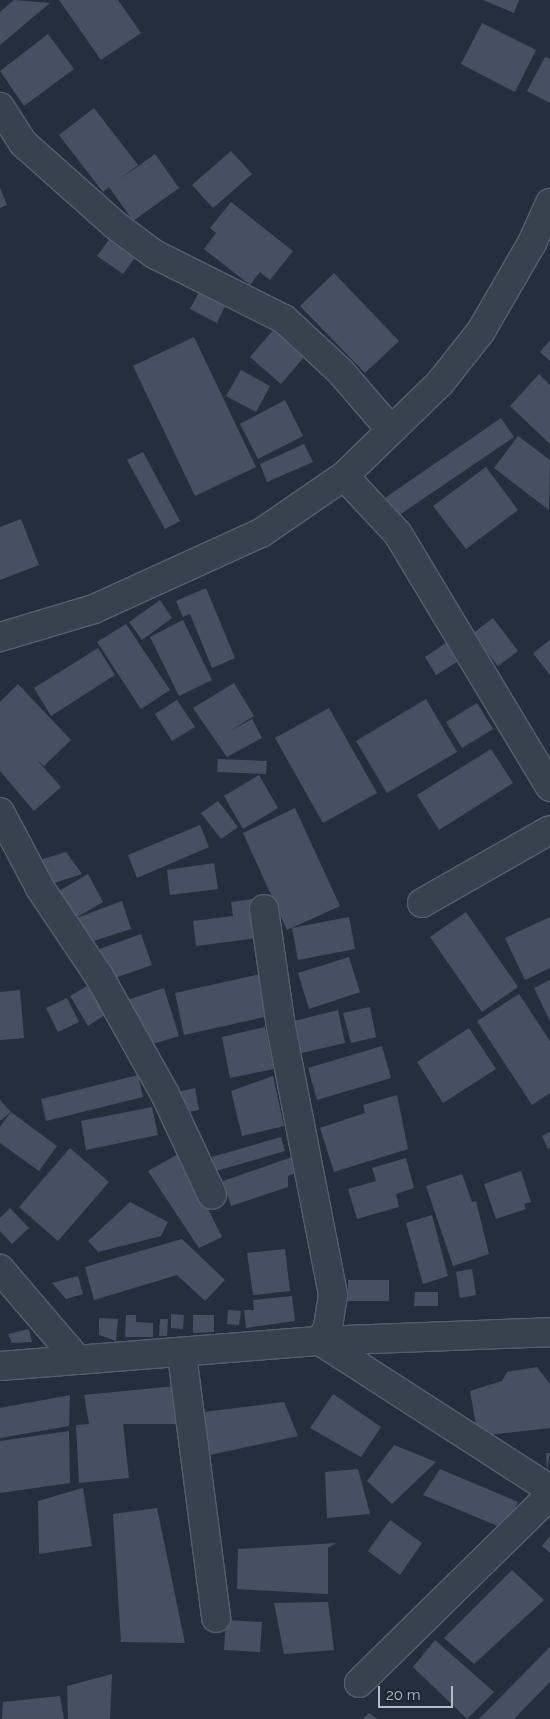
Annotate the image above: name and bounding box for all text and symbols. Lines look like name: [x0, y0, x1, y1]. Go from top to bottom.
scale bar: [380, 1676, 455, 1708]
text: 20 m: [386, 1686, 421, 1704]

